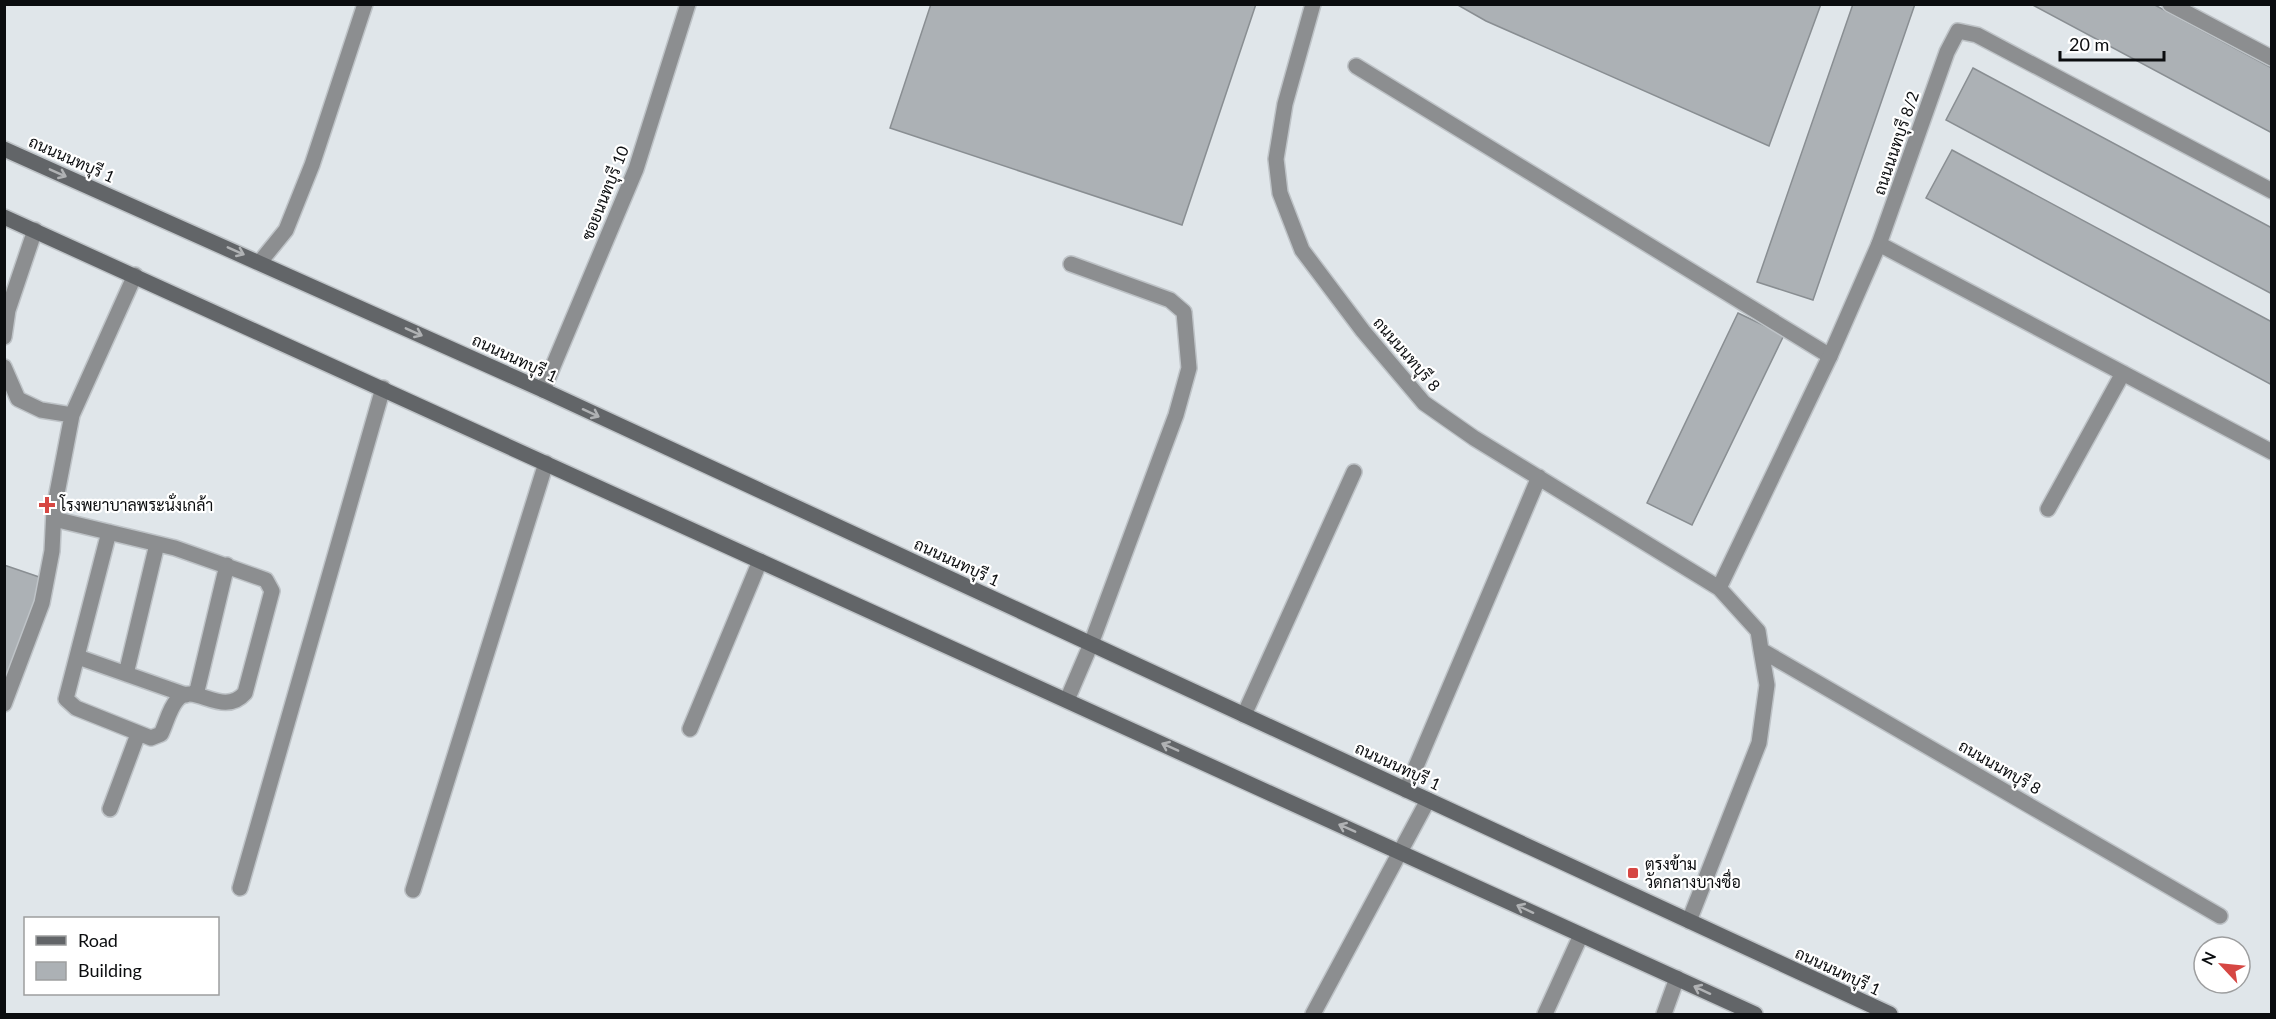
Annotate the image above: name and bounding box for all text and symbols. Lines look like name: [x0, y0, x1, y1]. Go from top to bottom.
scale bar: [2060, 24, 2164, 62]
text: 20 m: [2069, 33, 2109, 55]
street label: ถนนนนทบุรี 8/2: [1868, 88, 1925, 198]
street label: ถนนนนทบุรี 1: [25, 130, 119, 189]
street label: ซอยนนทบุรี 10: [576, 143, 635, 244]
one-way arrow: [49, 168, 67, 179]
one-way arrow: [227, 246, 245, 258]
street label: ถนนนนทบุรี 8: [1368, 312, 1445, 397]
one-way arrow: [405, 326, 423, 338]
street label: ถนนนนทบุรี 1: [468, 329, 561, 388]
one-way arrow: [582, 407, 600, 419]
place label: โรงพยาบาลพระนั่งเกล้า: [59, 492, 213, 514]
marker: โรงพยาบาลพระนั่งเกล้า: [38, 496, 56, 514]
street label: ถนนนนทบุรี 1: [910, 533, 1003, 592]
street label: ถนนนนทบุรี 8: [1954, 734, 2045, 800]
street label: ถนนนนทบุรี 1: [1351, 737, 1444, 796]
one-way arrow: [1161, 741, 1179, 752]
one-way arrow: [1339, 822, 1357, 833]
place label: ตรงข้าม วัดกลางบางซื่อ: [1645, 854, 1741, 891]
marker: ตรงข้าม วัดกลางบางซื่อ: [1626, 866, 1640, 880]
one-way arrow: [1516, 903, 1534, 914]
legend: [24, 917, 219, 995]
text: Road: [78, 929, 118, 951]
north arrow: [2192, 935, 2252, 995]
street label: ถนนนนทบุรี 1: [1791, 942, 1884, 1001]
text: N: [2197, 949, 2219, 968]
text: Building: [78, 959, 142, 981]
one-way arrow: [1694, 984, 1712, 995]

